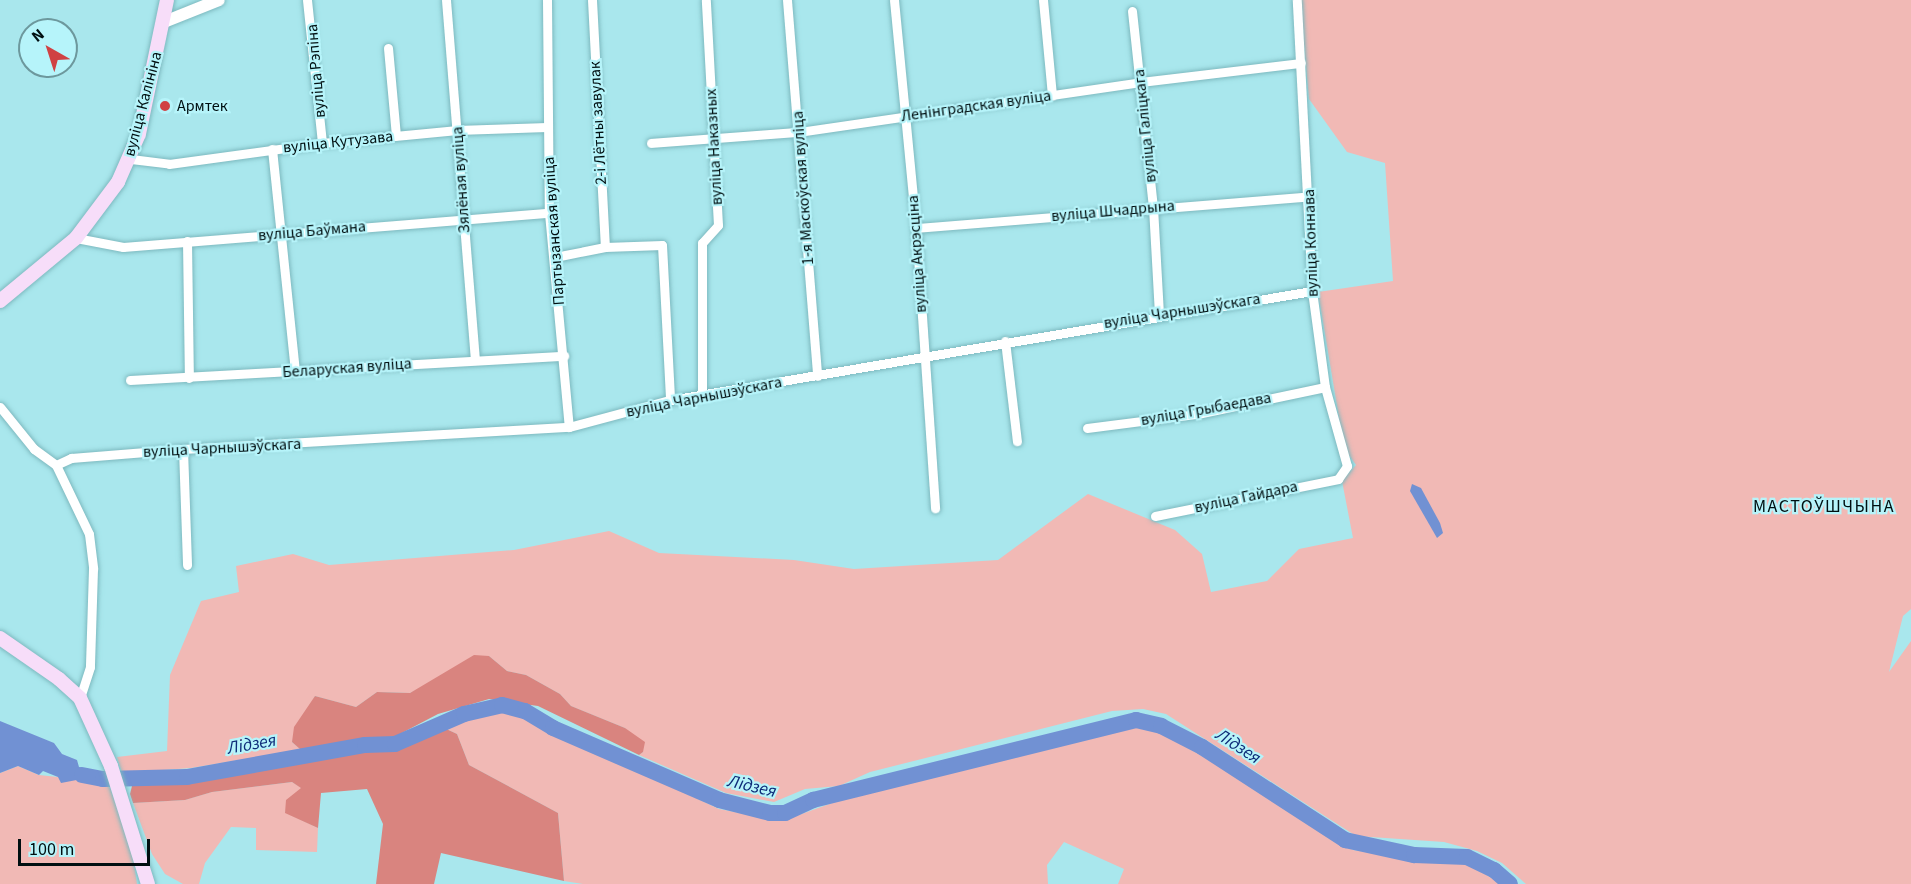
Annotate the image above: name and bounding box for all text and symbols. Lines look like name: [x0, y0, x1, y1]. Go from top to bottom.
north arrow: [18, 18, 78, 78]
street label: вуліца Рэпіна: [302, 23, 330, 119]
text: N: [27, 24, 49, 47]
street label: вуліца Калініна: [120, 49, 166, 159]
street label: 2-і Лётны завулак: [585, 61, 611, 185]
street label: вуліца Галіцкага: [1129, 68, 1161, 184]
street label: Ленінградская вуліца: [900, 86, 1052, 126]
street label: вуліца Наказных: [701, 88, 727, 206]
place label: Армтек: [177, 96, 228, 116]
marker: Армтек: [158, 99, 172, 113]
street label: 1-я Маскоўская вуліца: [788, 110, 818, 266]
street label: Зялёная вуліца: [448, 126, 474, 234]
street label: вуліца Кутузава: [282, 127, 394, 157]
street label: Партызанская вуліца: [539, 156, 569, 306]
street label: вуліца Коннава: [1300, 189, 1322, 297]
street label: вуліца Акрэсціна: [903, 195, 931, 313]
street label: вуліца Шчадрына: [1050, 196, 1176, 226]
street label: вуліца Баўмана: [257, 217, 367, 245]
street label: вуліца Чарнышэўскага: [1102, 289, 1262, 333]
street label: Беларуская вуліца: [282, 354, 412, 382]
street label: вуліца Чарнышэўскага: [624, 372, 784, 422]
street label: вуліца Грыбаедава: [1139, 388, 1273, 430]
street label: вуліца Чарнышэўскага: [142, 434, 302, 462]
street label: вуліца Гайдара: [1193, 477, 1299, 517]
district label: МАСТОЎШЧЫНА: [1753, 496, 1895, 518]
water label: Лідзея: [1211, 725, 1265, 769]
water label: Лідзея: [226, 730, 278, 760]
water label: Лідзея: [726, 771, 778, 803]
scale bar: [21, 827, 153, 865]
text: 100 m: [29, 837, 74, 862]

